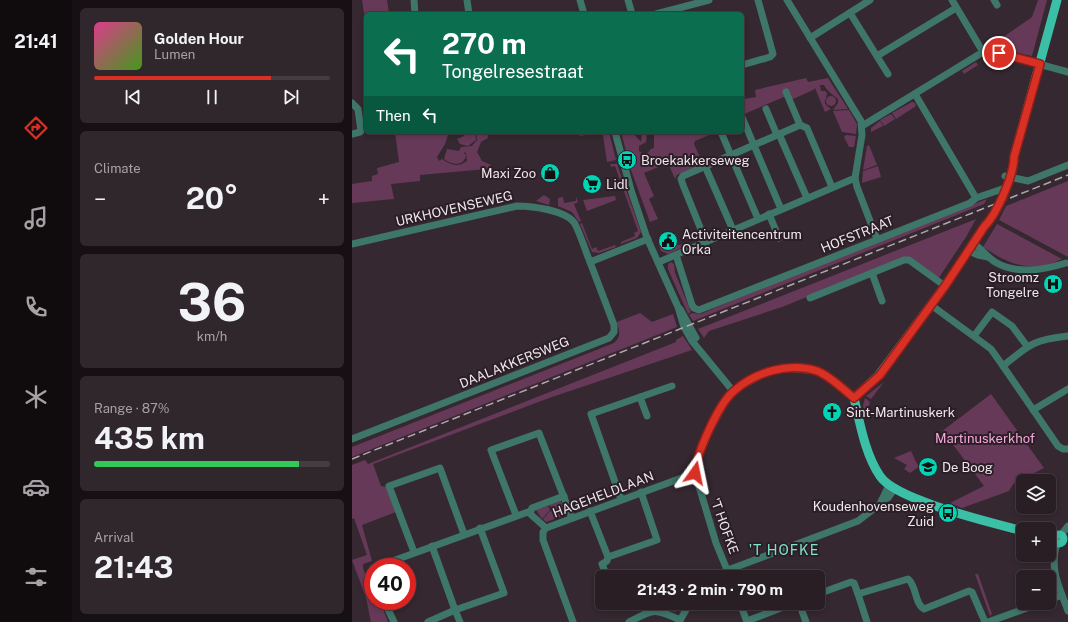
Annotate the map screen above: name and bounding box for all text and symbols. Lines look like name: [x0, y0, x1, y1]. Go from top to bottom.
text: 270 m: [442, 27, 526, 60]
icon: left: [376, 28, 428, 80]
text: Golden Hour: [154, 30, 244, 47]
text: 21:41: [14, 31, 58, 52]
pin: [982, 36, 1016, 70]
icon: arrive: [988, 42, 1010, 64]
text: Lumen: [154, 47, 195, 62]
text: Tongelresestraat: [442, 61, 584, 82]
icon: previous: [122, 86, 144, 108]
icon: pause: [201, 86, 223, 108]
icon: next: [280, 86, 302, 108]
icon: left: [419, 104, 441, 126]
text: Then: [376, 107, 411, 124]
icon: directions: [22, 114, 50, 142]
bus stop icon: Broekakkerseweg: [616, 149, 638, 171]
place label: Broekakkerseweg: [641, 153, 750, 168]
text: Climate: [94, 161, 141, 176]
shop icon: Maxi Zoo: [539, 162, 561, 184]
place label: Maxi Zoo: [481, 166, 536, 181]
supermarket icon: Lidl: [581, 173, 603, 195]
place label: Lidl: [606, 177, 629, 192]
text: 20°: [186, 180, 238, 216]
text: −: [94, 186, 106, 212]
text: +: [318, 186, 330, 212]
street label: URKHOVENSEWEG: [394, 188, 514, 229]
icon: music: [22, 204, 50, 232]
street label: HOFSTRAAT: [819, 213, 896, 256]
place label: Activiteitencentrum Orka: [682, 227, 802, 257]
public building icon: Activiteitencentrum Orka: [657, 230, 679, 252]
place label: Stroomz Tongelre: [986, 270, 1039, 300]
text: 36: [178, 272, 246, 333]
hospital icon: Stroomz Tongelre: [1042, 273, 1064, 295]
icon: phone: [22, 293, 50, 321]
text: km/h: [197, 329, 227, 344]
street label: DAALAKKERSWEG: [457, 334, 571, 391]
icon: climate: [22, 383, 50, 411]
text: Range · 87%: [94, 401, 169, 416]
church icon: Sint-Martinuskerk: [821, 401, 843, 423]
place label: Sint-Martinuskerk: [846, 405, 955, 420]
text: 435 km: [94, 420, 205, 456]
park label: Martinuskerkhof: [935, 431, 1035, 446]
position arrow: [674, 452, 716, 494]
school or university icon: De Boog: [917, 456, 939, 478]
place label: De Boog: [942, 460, 993, 475]
street label: HAGEHELDLAAN: [550, 468, 656, 521]
icon: car: [22, 473, 50, 501]
map controls: [1016, 474, 1056, 610]
button: layers: [1016, 474, 1056, 514]
street label: 'T HOFKE: [708, 496, 742, 556]
place label: Koudenhovenseweg Zuid: [813, 499, 934, 529]
bus stop icon: Koudenhovenseweg Zuid: [937, 502, 959, 524]
button: +: [1016, 522, 1056, 562]
text: Arrival: [94, 530, 134, 545]
district label: 'T HOFKE: [749, 542, 819, 558]
text: 21:43: [94, 549, 174, 585]
speed limit sign: 40: [364, 558, 416, 610]
icon: filters: [22, 563, 50, 591]
button: −: [1016, 570, 1056, 610]
text: 21:43 · 2 min · 790 m: [637, 581, 783, 598]

